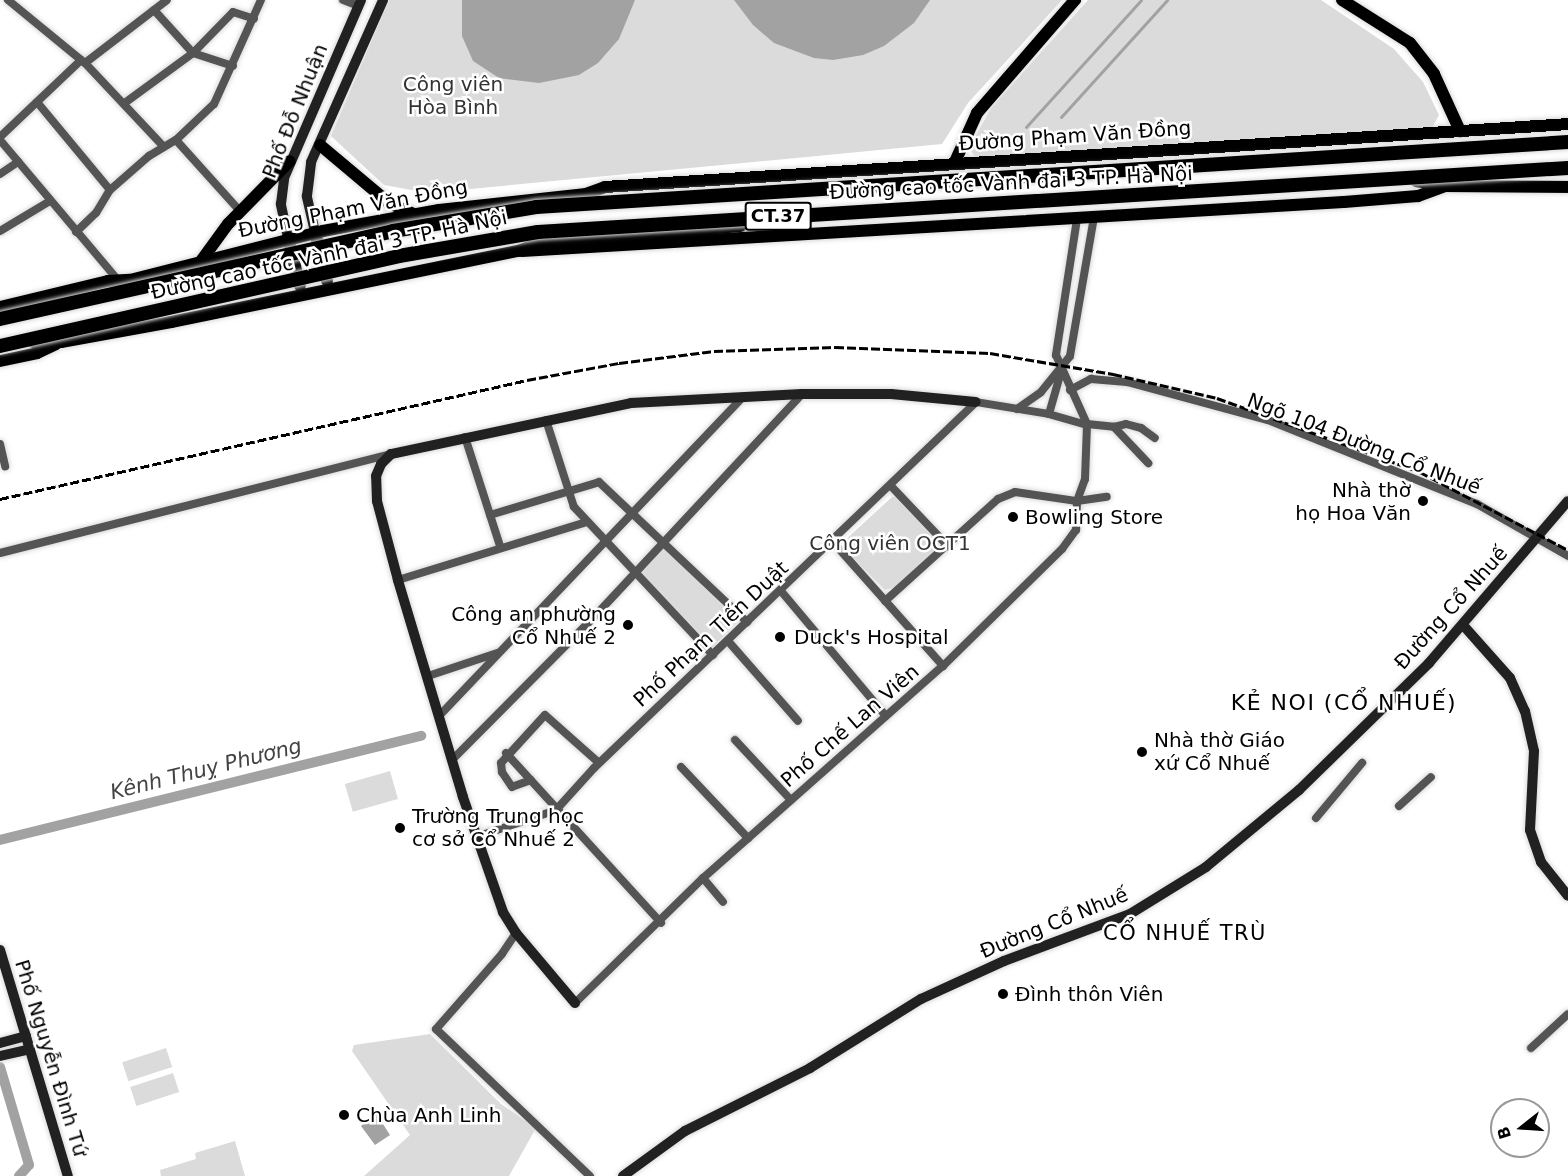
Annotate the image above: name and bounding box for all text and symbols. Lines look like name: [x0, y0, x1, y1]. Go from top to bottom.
street label: Phố Đỗ Nhuận: [257, 40, 333, 182]
park label: Công viên Hòa Bình: [403, 72, 503, 119]
street label: Đường Phạm Văn Đồng: [958, 116, 1192, 156]
street label: Đường cao tốc Vành đai 3 TP. Hà Nội: [829, 161, 1193, 205]
street label: Đường Phạm Văn Đồng: [236, 175, 470, 243]
road number: CT.37: [744, 201, 812, 231]
street label: Đường cao tốc Vành đai 3 TP. Hà Nội: [149, 205, 509, 305]
street label: Ngõ 104 Đường Cổ Nhuế: [1244, 388, 1484, 500]
place label: Nhà thờ họ Hoa Văn: [1295, 478, 1411, 525]
marker: Nhà thờ họ Hoa Văn: [1416, 494, 1430, 508]
place label: Bowling Store: [1025, 505, 1163, 529]
marker: Bowling Store: [1006, 510, 1020, 524]
park label: Công viên OCT1: [809, 531, 971, 555]
street label: Đường Cổ Nhuế: [1389, 542, 1513, 674]
street label: Phố Phạm Tiến Duật: [629, 556, 793, 712]
place label: Công an phường Cổ Nhuế 2: [451, 602, 616, 649]
marker: Công an phường Cổ Nhuế 2: [621, 618, 635, 632]
place label: Duck's Hospital: [794, 625, 949, 649]
marker: Duck's Hospital: [771, 628, 789, 646]
street label: Phố Chế Lan Viên: [776, 660, 924, 792]
district label: KẺ NOI (CỔ NHUẾ): [1231, 690, 1457, 716]
place label: Nhà thờ Giáo xứ Cổ Nhuế: [1154, 728, 1285, 775]
water label: Kênh Thuỵ Phương: [108, 733, 304, 805]
marker: Nhà thờ Giáo xứ Cổ Nhuế: [1135, 745, 1149, 759]
place label: Trường Trung học cơ sở Cổ Nhuế 2: [412, 804, 584, 851]
marker: Trường Trung học cơ sở Cổ Nhuế 2: [393, 821, 407, 835]
street label: Đường Cổ Nhuế: [977, 882, 1131, 964]
district label: CỔ NHUẾ TRÙ: [1103, 920, 1267, 946]
street label: Phố Nguyễn Đình Tứ: [10, 957, 92, 1159]
place label: Đình thôn Viên: [1015, 982, 1163, 1006]
marker: Đình thôn Viên: [996, 987, 1010, 1001]
north arrow: [1490, 1098, 1550, 1158]
place label: Chùa Anh Linh: [356, 1103, 501, 1127]
marker: Chùa Anh Linh: [337, 1108, 351, 1122]
text: B: [1493, 1124, 1515, 1141]

